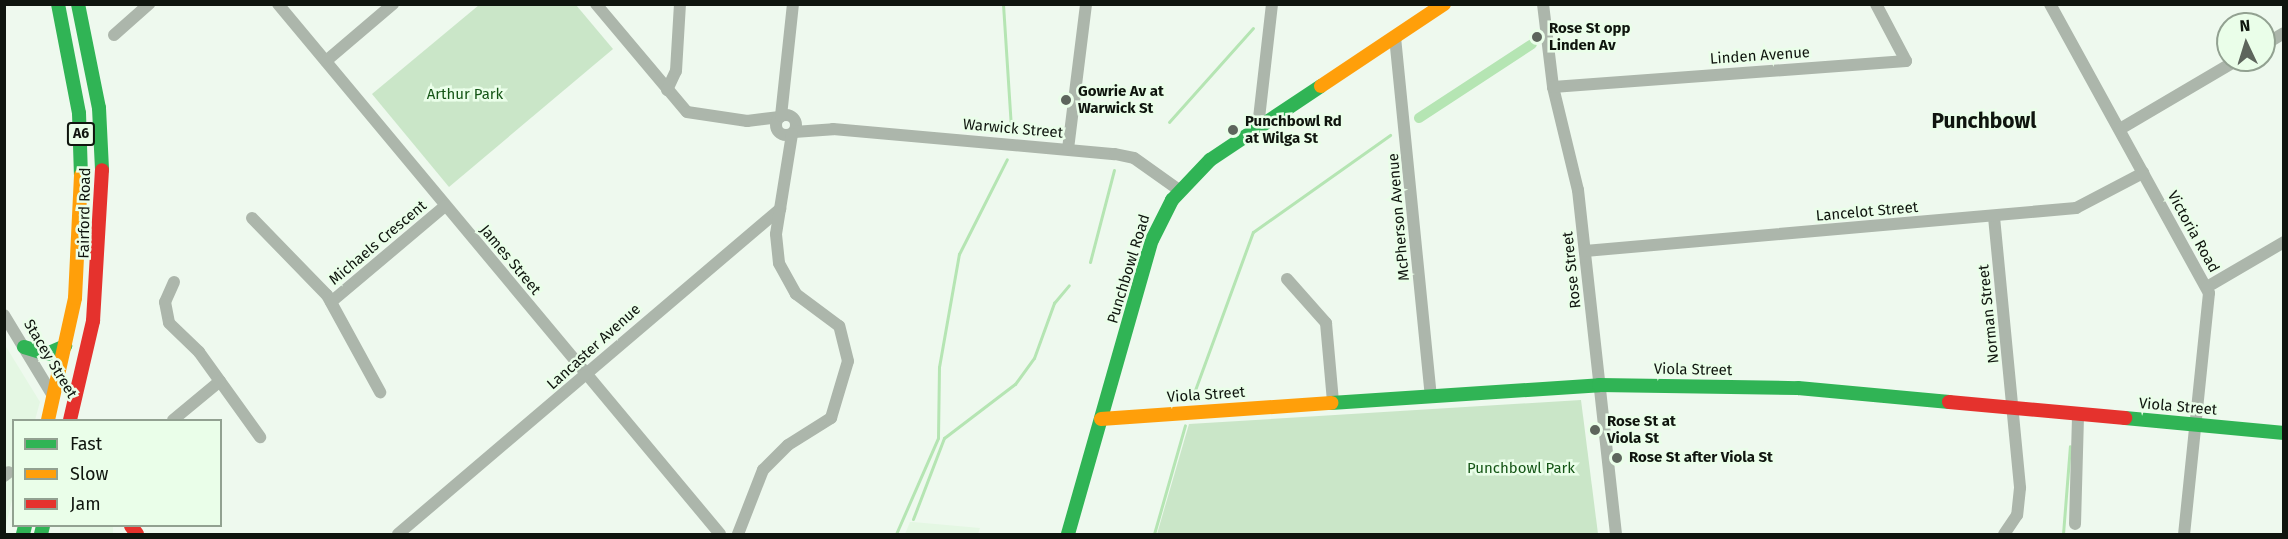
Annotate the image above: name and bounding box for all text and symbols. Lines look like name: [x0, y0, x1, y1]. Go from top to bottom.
north arrow: [2216, 12, 2276, 72]
text: N: [2239, 16, 2251, 35]
place label: Rose St opp Linden Av: [1549, 19, 1630, 54]
marker: Rose St opp Linden Av: [1530, 30, 1544, 44]
street label: Linden Avenue: [1709, 44, 1811, 68]
place label: Gowrie Av at Warwick St: [1078, 82, 1164, 117]
park label: Arthur Park: [427, 86, 503, 104]
marker: Gowrie Av at Warwick St: [1059, 93, 1073, 107]
district label: Punchbowl: [1931, 108, 2037, 134]
place label: Punchbowl Rd at Wilga St: [1245, 112, 1342, 147]
street label: Warwick Street: [962, 116, 1064, 142]
road number: A6: [66, 123, 96, 145]
marker: Punchbowl Rd at Wilga St: [1226, 123, 1240, 137]
street label: McPherson Avenue: [1384, 152, 1414, 282]
street label: Fairford Road: [75, 167, 95, 259]
street label: Victoria Road: [2163, 188, 2223, 276]
street label: Michaels Crescent: [326, 197, 430, 289]
street label: Lancelot Street: [1815, 199, 1919, 225]
street label: Punchbowl Road: [1104, 212, 1154, 326]
street label: James Street: [476, 221, 544, 299]
street label: Rose Street: [1559, 231, 1585, 309]
street label: Norman Street: [1975, 264, 2003, 364]
street label: Lancaster Avenue: [544, 300, 644, 394]
street label: Stacey Street: [19, 316, 81, 402]
street label: Viola Street: [1654, 360, 1732, 380]
street label: Viola Street: [1166, 383, 1246, 407]
street label: Viola Street: [2138, 395, 2218, 419]
place label: Rose St at Viola St: [1607, 412, 1676, 447]
legend: [12, 419, 222, 527]
marker: Rose St at Viola St: [1588, 423, 1602, 437]
text: Fast: [70, 433, 102, 455]
place label: Rose St after Viola St: [1629, 449, 1773, 467]
marker: Rose St after Viola St: [1610, 451, 1624, 465]
park label: Punchbowl Park: [1467, 460, 1575, 478]
text: Slow: [70, 463, 108, 485]
text: Jam: [70, 493, 101, 515]

